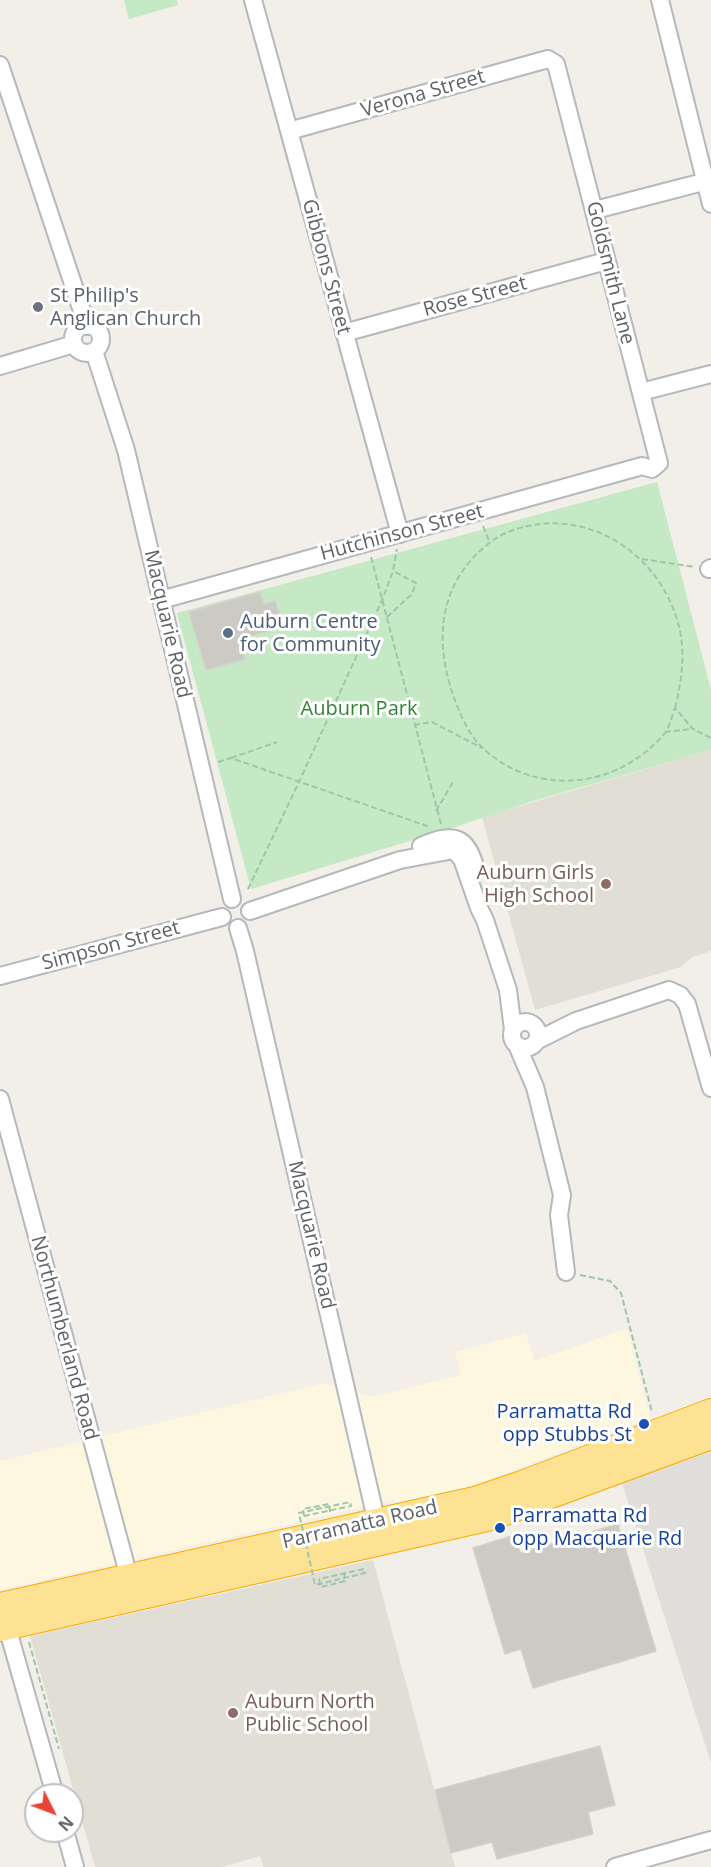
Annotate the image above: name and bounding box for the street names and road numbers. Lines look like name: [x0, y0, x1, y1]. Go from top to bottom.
street label: Verona Street: [358, 65, 488, 123]
street label: Gibbons Street: [296, 197, 356, 337]
street label: Goldsmith Lane: [581, 199, 639, 347]
street label: Rose Street: [421, 272, 529, 322]
street label: Hutchinson Street: [318, 500, 486, 566]
street label: Macquarie Road: [138, 547, 196, 701]
street label: Simpson Street: [39, 916, 183, 976]
street label: Macquarie Road: [282, 1158, 340, 1312]
street label: Northumberland Road: [25, 1233, 103, 1443]
street label: Parramatta Road: [280, 1495, 440, 1555]

